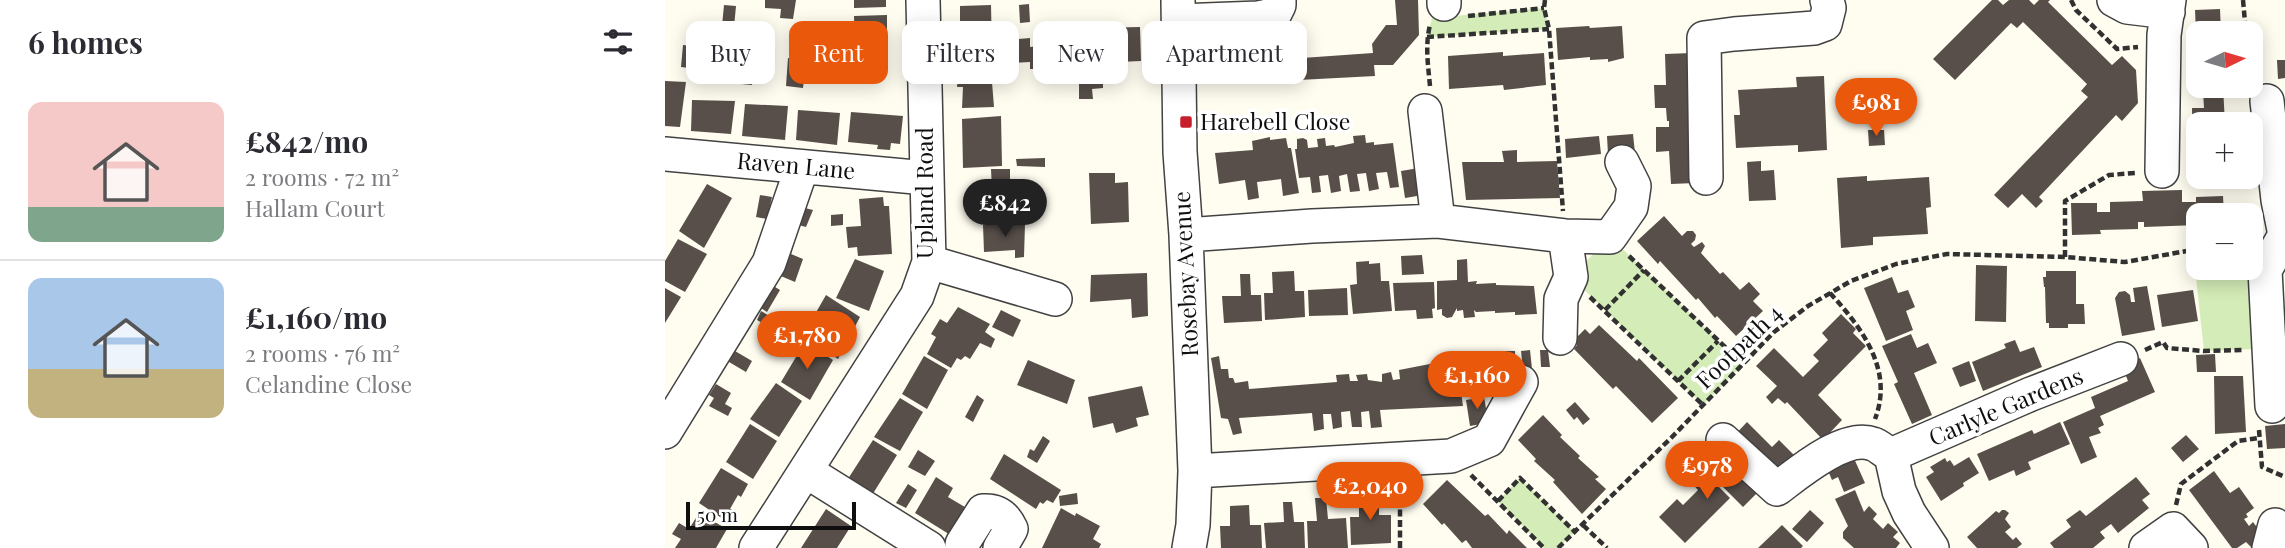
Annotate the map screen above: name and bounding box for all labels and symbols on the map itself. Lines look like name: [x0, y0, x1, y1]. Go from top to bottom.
north arrow: [2186, 21, 2263, 98]
pin: £981: [1835, 78, 1917, 138]
place label: Harebell Close: [1200, 105, 1350, 136]
marker: Harebell Close: [1178, 114, 1194, 130]
street label: Upland Road: [908, 127, 939, 259]
street label: Raven Lane: [736, 144, 857, 185]
pin: £842: [964, 180, 1046, 239]
street label: Rosebay Avenue: [1165, 191, 1204, 358]
street label: Footpath 4: [1688, 297, 1788, 395]
pin: £1,780: [750, 312, 864, 371]
pin: £1,160: [1420, 352, 1534, 411]
street label: Carlyle Gardens: [1924, 359, 2087, 452]
pin: £978: [1666, 442, 1748, 501]
pin: £2,040: [1313, 462, 1427, 522]
scale bar: [686, 499, 856, 531]

